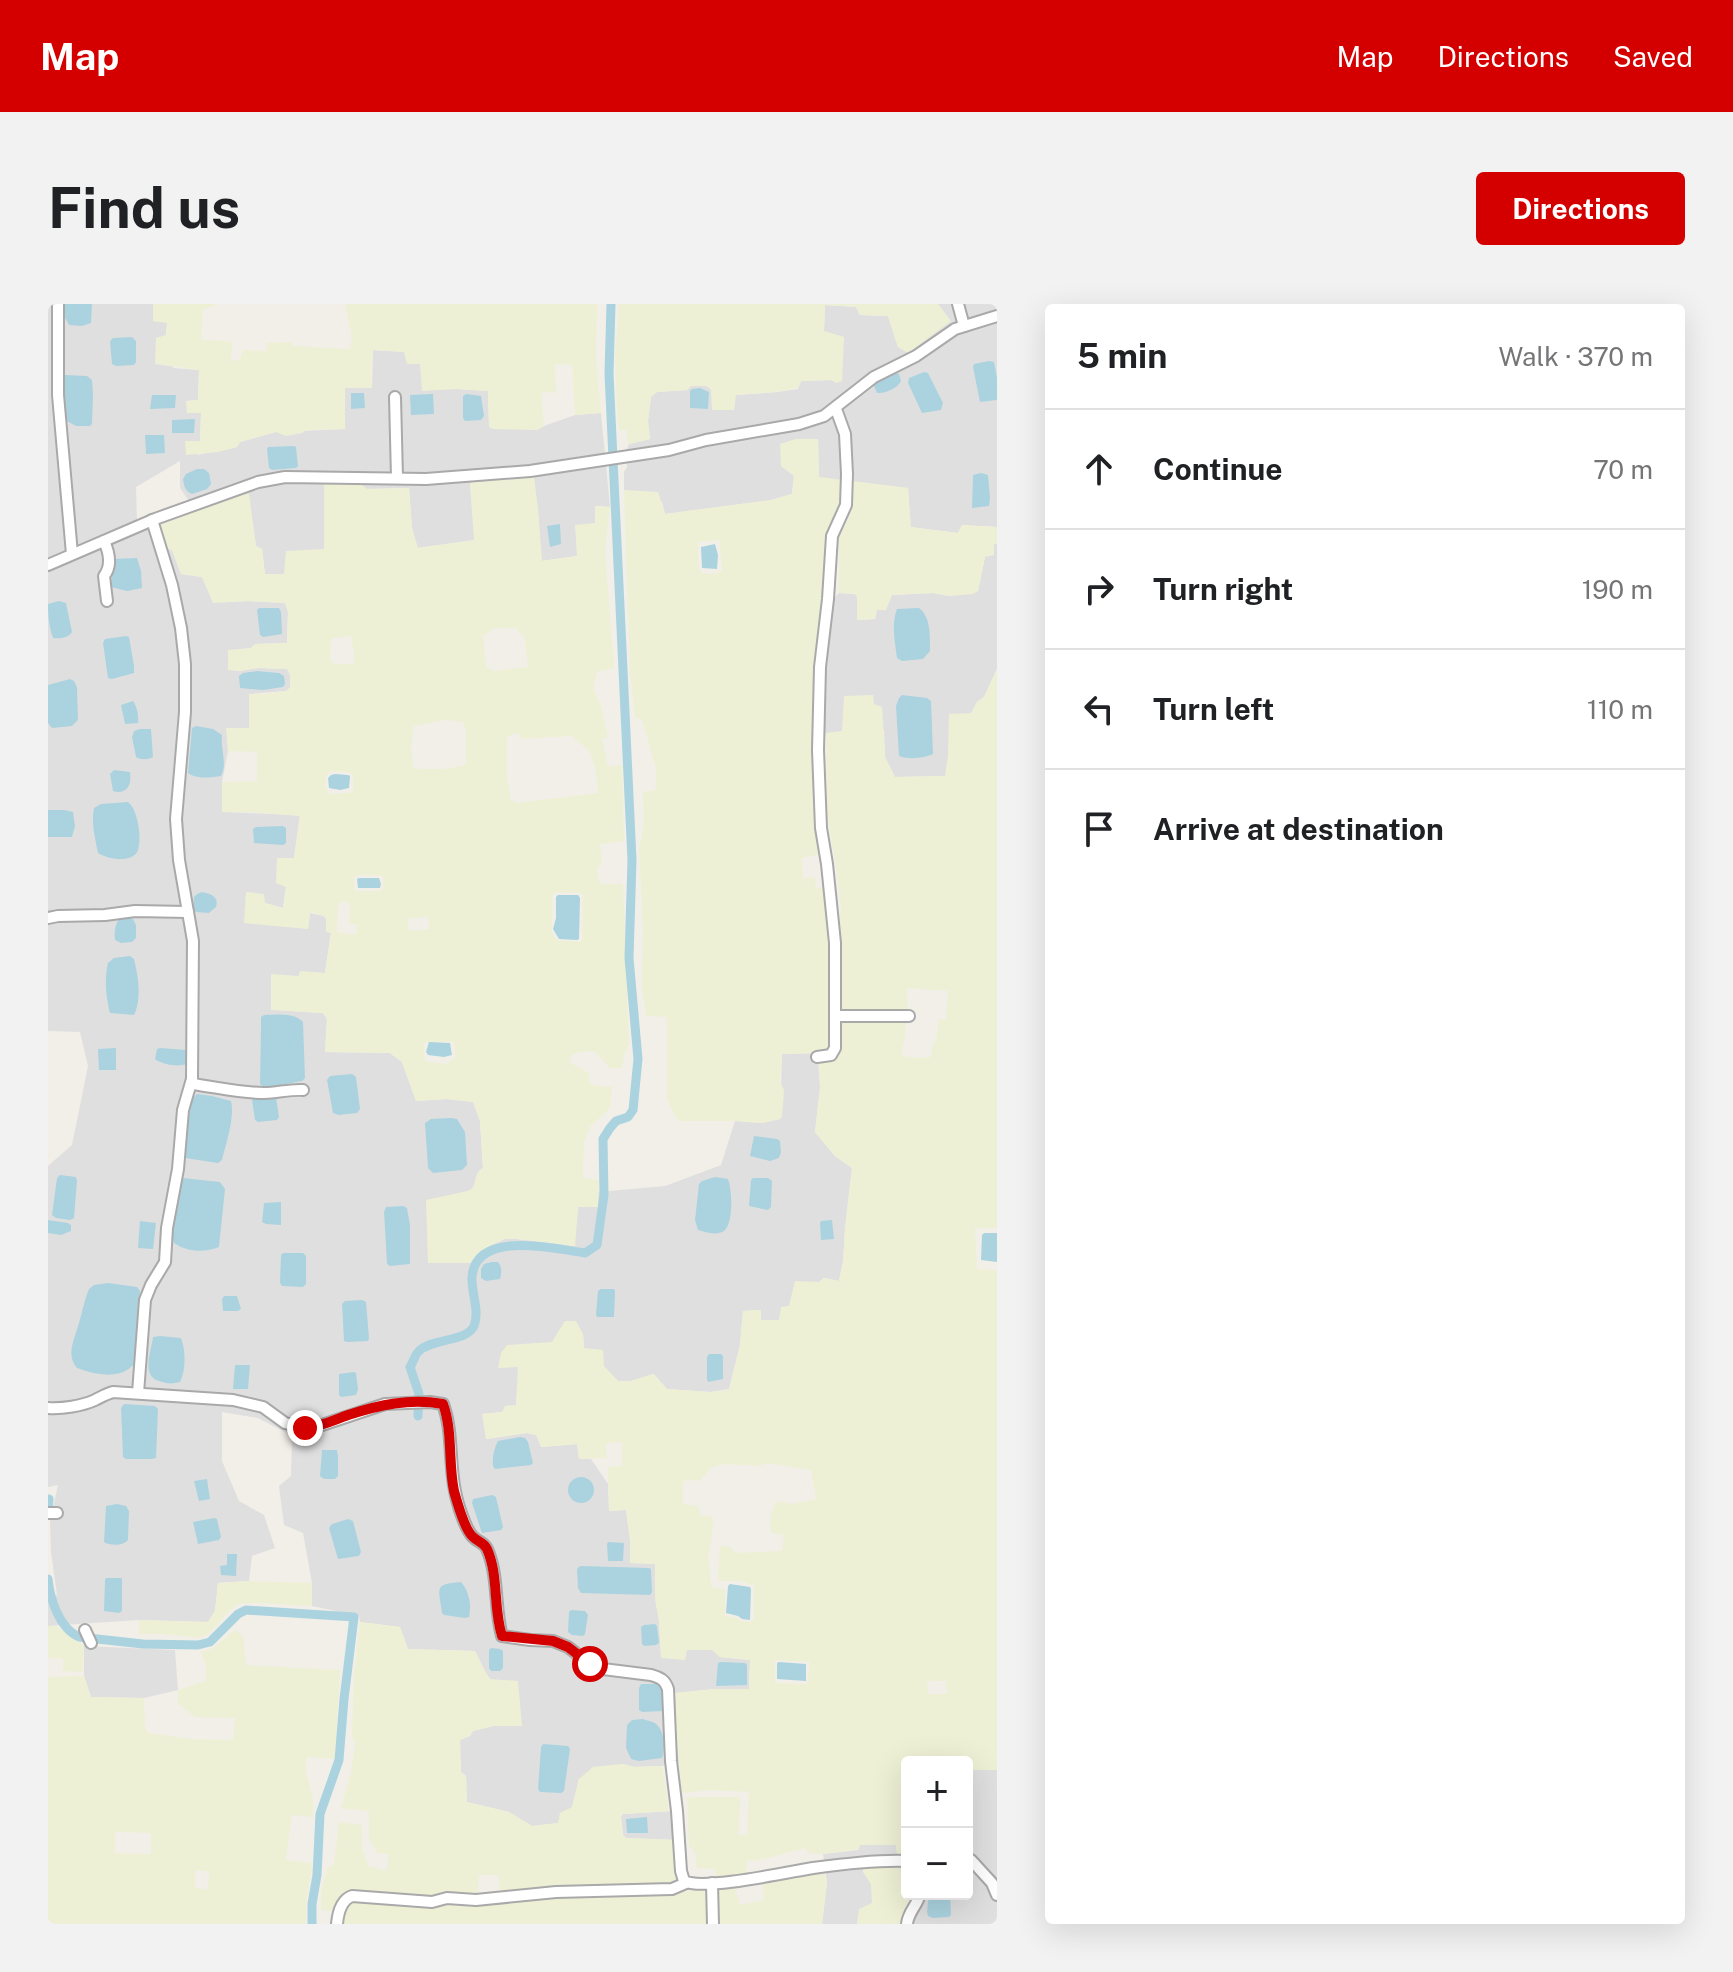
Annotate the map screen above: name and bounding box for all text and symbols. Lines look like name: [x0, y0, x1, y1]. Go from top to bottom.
text: Map: [40, 34, 119, 79]
text: Map: [1337, 40, 1393, 73]
text: Directions: [1437, 40, 1569, 73]
text: Saved: [1613, 40, 1693, 73]
button: Directions: [1476, 172, 1685, 245]
text: Find us: [48, 175, 240, 241]
text: 5 min: [1077, 336, 1167, 376]
text: Walk · 370 m: [1498, 341, 1653, 372]
icon: ahead: [1077, 447, 1121, 491]
text: Continue: [1153, 451, 1283, 487]
text: 70 m: [1593, 454, 1653, 485]
icon: right: [1077, 567, 1121, 611]
text: Turn right: [1153, 571, 1293, 607]
text: 190 m: [1582, 574, 1653, 605]
icon: left: [1077, 687, 1121, 731]
text: Turn left: [1153, 691, 1274, 727]
text: 110 m: [1587, 694, 1653, 725]
icon: arrive: [1077, 807, 1121, 851]
text: Arrive at destination: [1153, 811, 1444, 847]
route end: [287, 1410, 323, 1446]
route start: [572, 1646, 608, 1682]
map controls: [901, 1756, 973, 1900]
button: +: [901, 1756, 973, 1828]
button: −: [901, 1828, 973, 1900]

